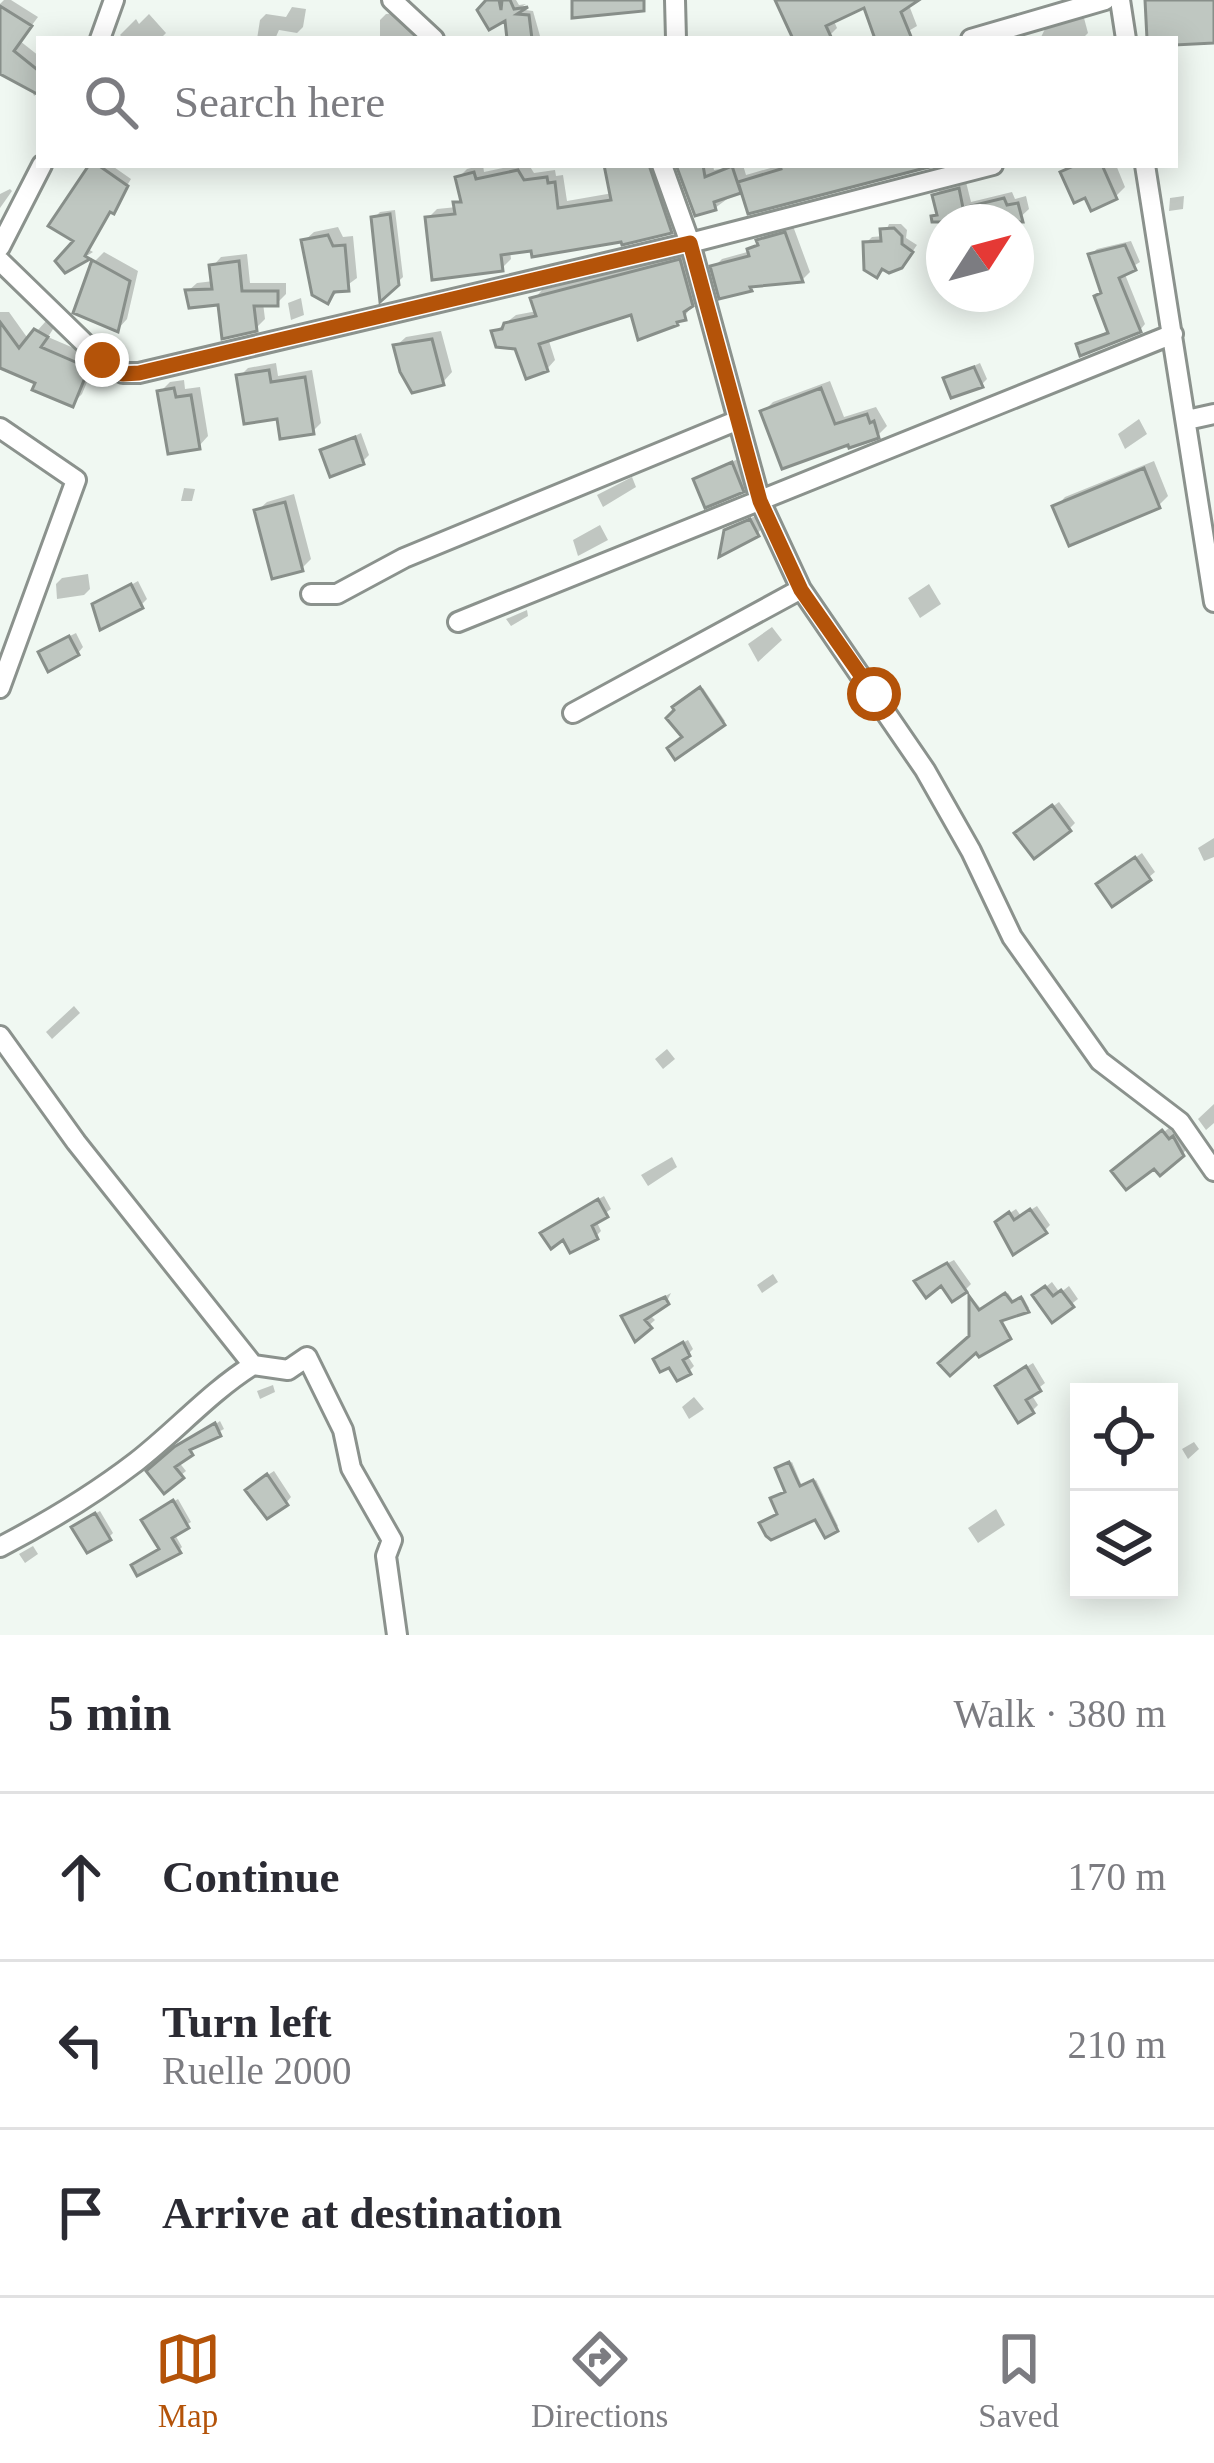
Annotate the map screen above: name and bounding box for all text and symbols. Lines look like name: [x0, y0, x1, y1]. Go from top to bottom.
search box: [36, 36, 1178, 168]
icon: search: [78, 69, 144, 135]
text: Search here: [174, 77, 385, 127]
north arrow: [926, 204, 1034, 312]
route end: [75, 333, 129, 387]
route start: [847, 667, 901, 721]
map controls: [1070, 1383, 1178, 1599]
button: locate: [1070, 1383, 1178, 1491]
button: layers: [1070, 1491, 1178, 1599]
text: 5 min: [48, 1685, 171, 1741]
text: Walk · 380 m: [954, 1692, 1166, 1735]
icon: ahead: [48, 1844, 114, 1910]
text: Continue: [162, 1852, 340, 1902]
text: 170 m: [1067, 1855, 1166, 1898]
text: Turn left: [162, 1997, 332, 2047]
icon: left: [48, 2012, 114, 2078]
text: 210 m: [1067, 2023, 1166, 2066]
text: Ruelle 2000: [162, 2049, 352, 2092]
icon: arrive: [48, 2180, 114, 2246]
text: Arrive at destination: [162, 2188, 562, 2238]
tab: Map: [155, 2326, 221, 2435]
tab: Directions: [531, 2326, 668, 2435]
tab: Saved: [978, 2326, 1059, 2435]

